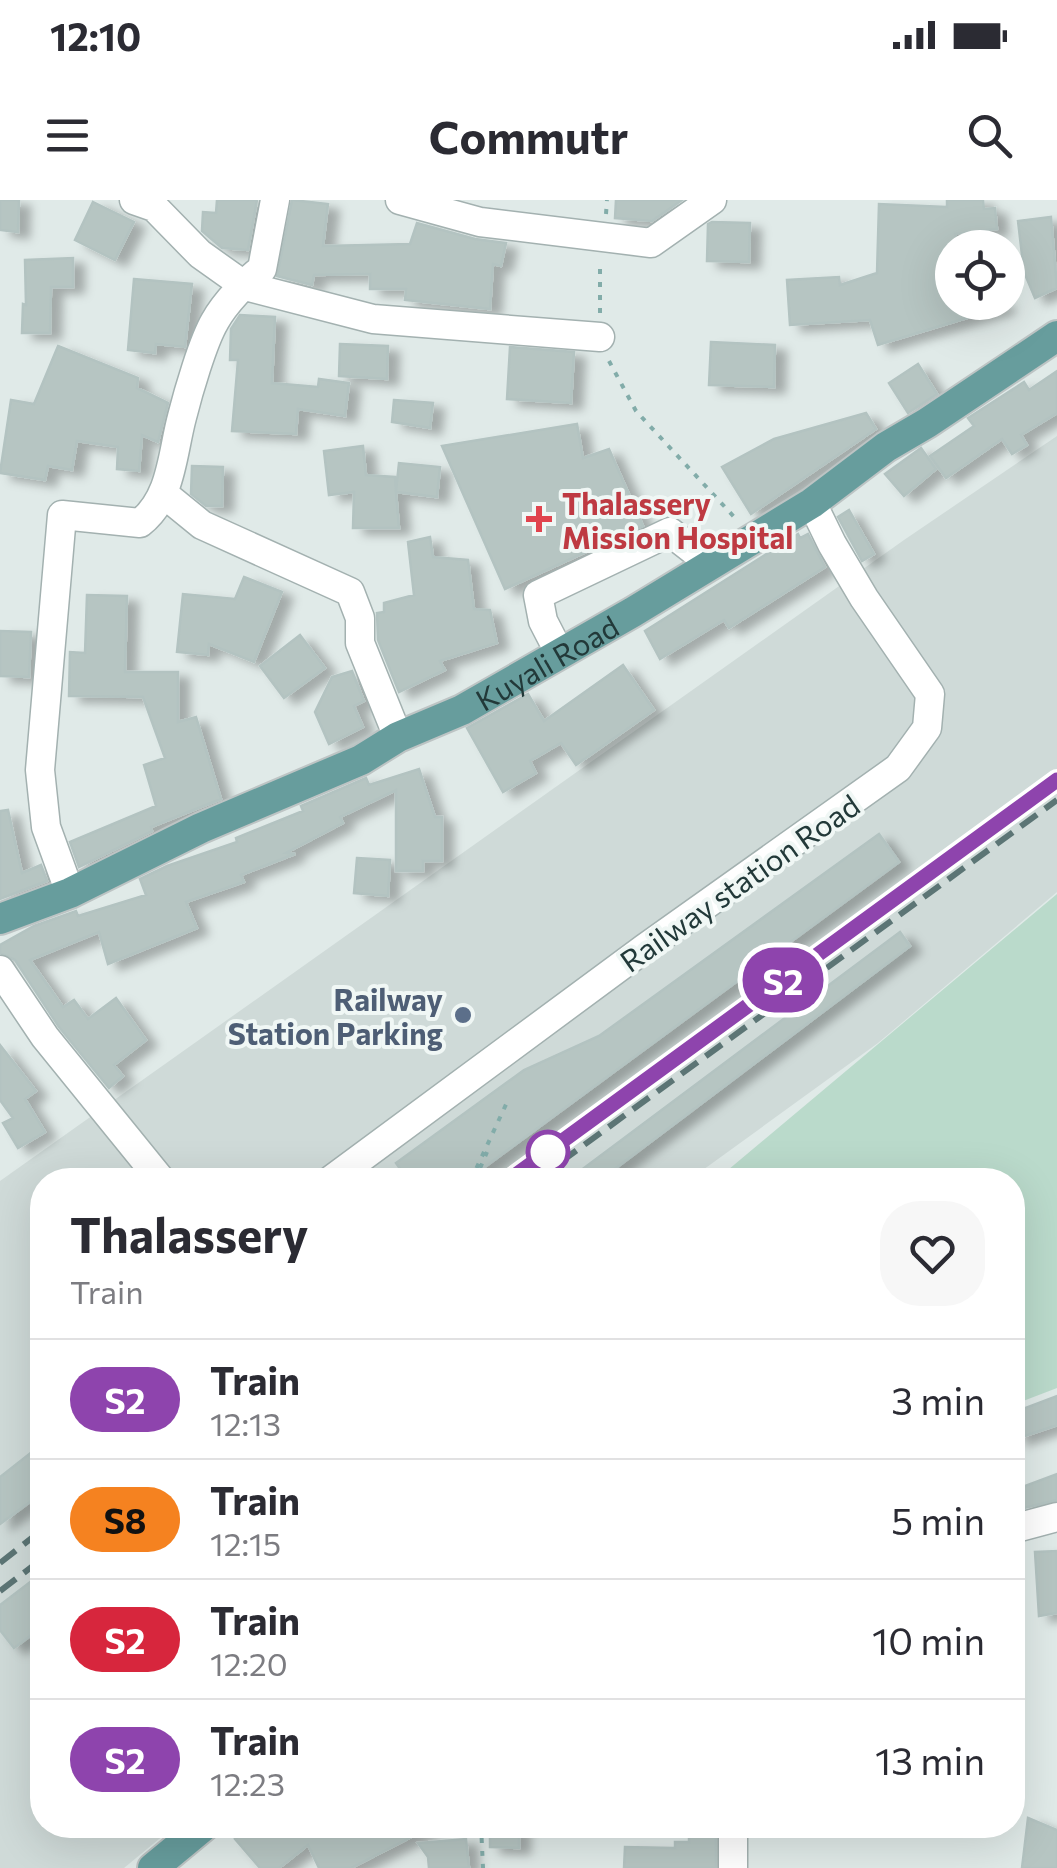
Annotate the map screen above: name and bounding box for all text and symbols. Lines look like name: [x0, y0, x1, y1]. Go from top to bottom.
text: 12:10: [50, 12, 141, 59]
icon: menu: [40, 108, 95, 163]
text: Commutr: [429, 108, 628, 163]
icon: search: [962, 108, 1017, 163]
map controls: [935, 230, 1025, 320]
button: locate: [935, 230, 1025, 320]
place label: Thalassery Mission Hospital: [562, 484, 793, 555]
marker: Thalassery Mission Hospital: [526, 506, 552, 532]
street label: Kuyali Road: [468, 606, 624, 717]
street label: Railway station Road: [612, 785, 866, 979]
line badge: S2: [738, 948, 828, 1012]
text: S2: [763, 959, 803, 1002]
place label: Railway Station Parking: [228, 980, 444, 1051]
marker: Railway Station Parking: [452, 1004, 474, 1026]
unlabelled marker: [527, 1131, 569, 1173]
button: heart: [880, 1201, 985, 1306]
text: Thalassery: [70, 1204, 308, 1263]
text: Train: [70, 1271, 144, 1311]
text: Train: [210, 1356, 300, 1403]
text: 3 min: [891, 1376, 985, 1423]
text: S2: [105, 1378, 145, 1421]
text: 12:13: [210, 1403, 281, 1443]
text: Train: [210, 1476, 300, 1523]
text: 5 min: [891, 1496, 985, 1543]
text: S8: [104, 1498, 146, 1541]
text: 12:15: [210, 1523, 281, 1563]
text: Train: [210, 1596, 300, 1643]
text: 10 min: [872, 1616, 985, 1663]
text: S2: [105, 1618, 145, 1661]
text: 12:20: [210, 1643, 288, 1683]
text: Train: [210, 1716, 300, 1763]
text: 13 min: [875, 1736, 985, 1783]
text: S2: [105, 1738, 145, 1781]
text: 12:23: [210, 1763, 285, 1803]

